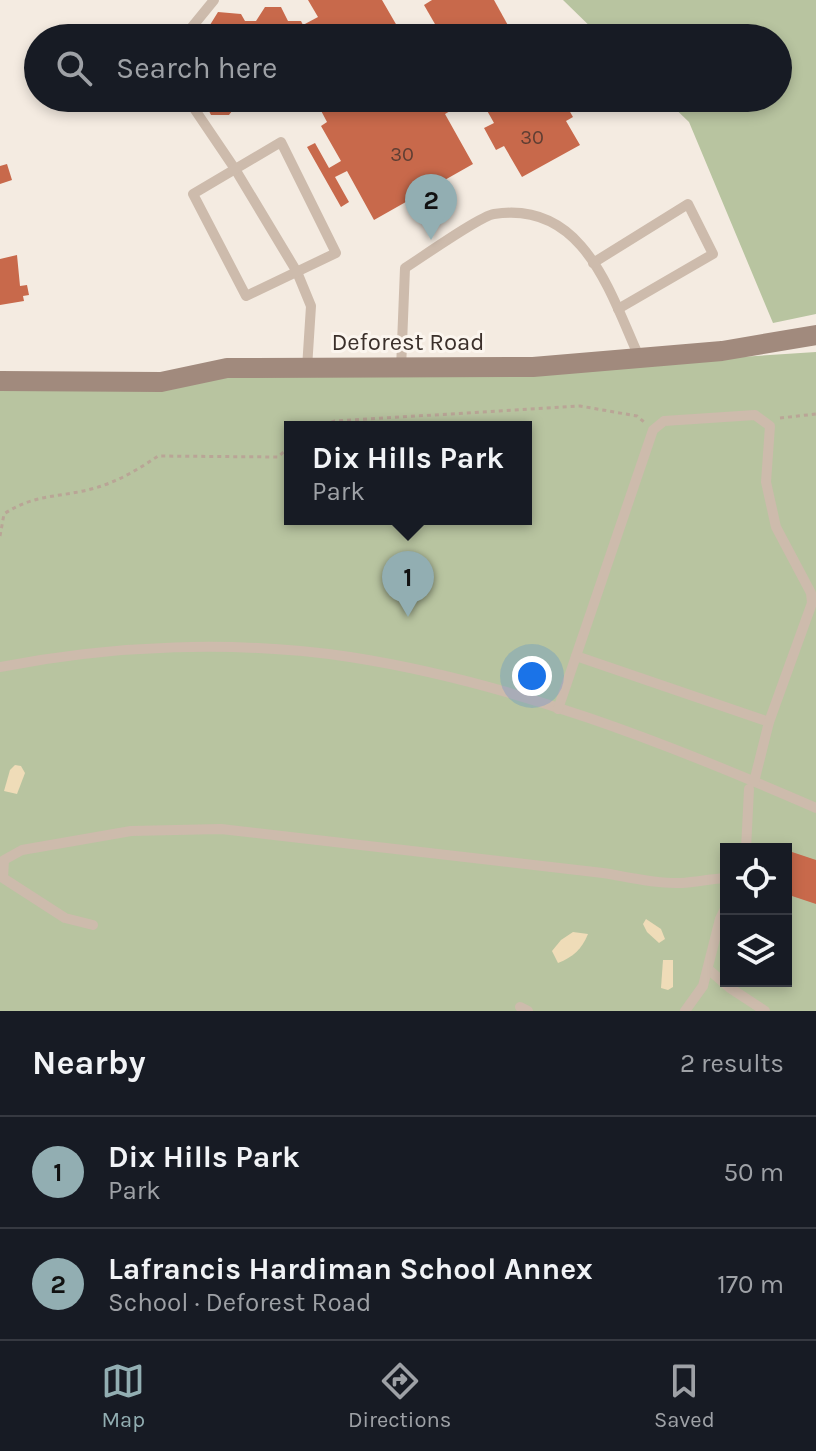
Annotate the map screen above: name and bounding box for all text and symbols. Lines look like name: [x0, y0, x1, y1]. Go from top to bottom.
search box: [24, 24, 792, 112]
icon: search: [52, 46, 96, 90]
text: Search here: [116, 50, 277, 86]
house number: 30: [520, 126, 544, 149]
house number: 30: [390, 143, 414, 166]
pin: 2: [405, 174, 457, 240]
street label: Deforest Road: [331, 328, 485, 356]
popup: [284, 421, 532, 525]
text: Dix Hills Park: [312, 440, 504, 476]
text: Park: [312, 476, 365, 507]
pin: 1: [382, 551, 434, 617]
your location: [512, 656, 552, 696]
map controls: [720, 843, 792, 987]
button: locate: [720, 843, 792, 915]
button: layers: [720, 915, 792, 987]
text: Nearby: [32, 1043, 146, 1083]
text: 2 results: [680, 1048, 784, 1079]
text: Dix Hills Park: [108, 1139, 300, 1175]
text: 1: [53, 1157, 63, 1188]
text: 50 m: [723, 1157, 784, 1188]
text: Park: [108, 1175, 161, 1206]
text: Lafrancis Hardiman School Annex: [108, 1251, 593, 1287]
text: 2: [50, 1269, 66, 1300]
text: 170 m: [717, 1269, 784, 1300]
text: School · Deforest Road: [108, 1287, 371, 1318]
tab: Map: [101, 1359, 145, 1433]
tab: Directions: [348, 1359, 451, 1433]
tab: Saved: [654, 1359, 715, 1433]

